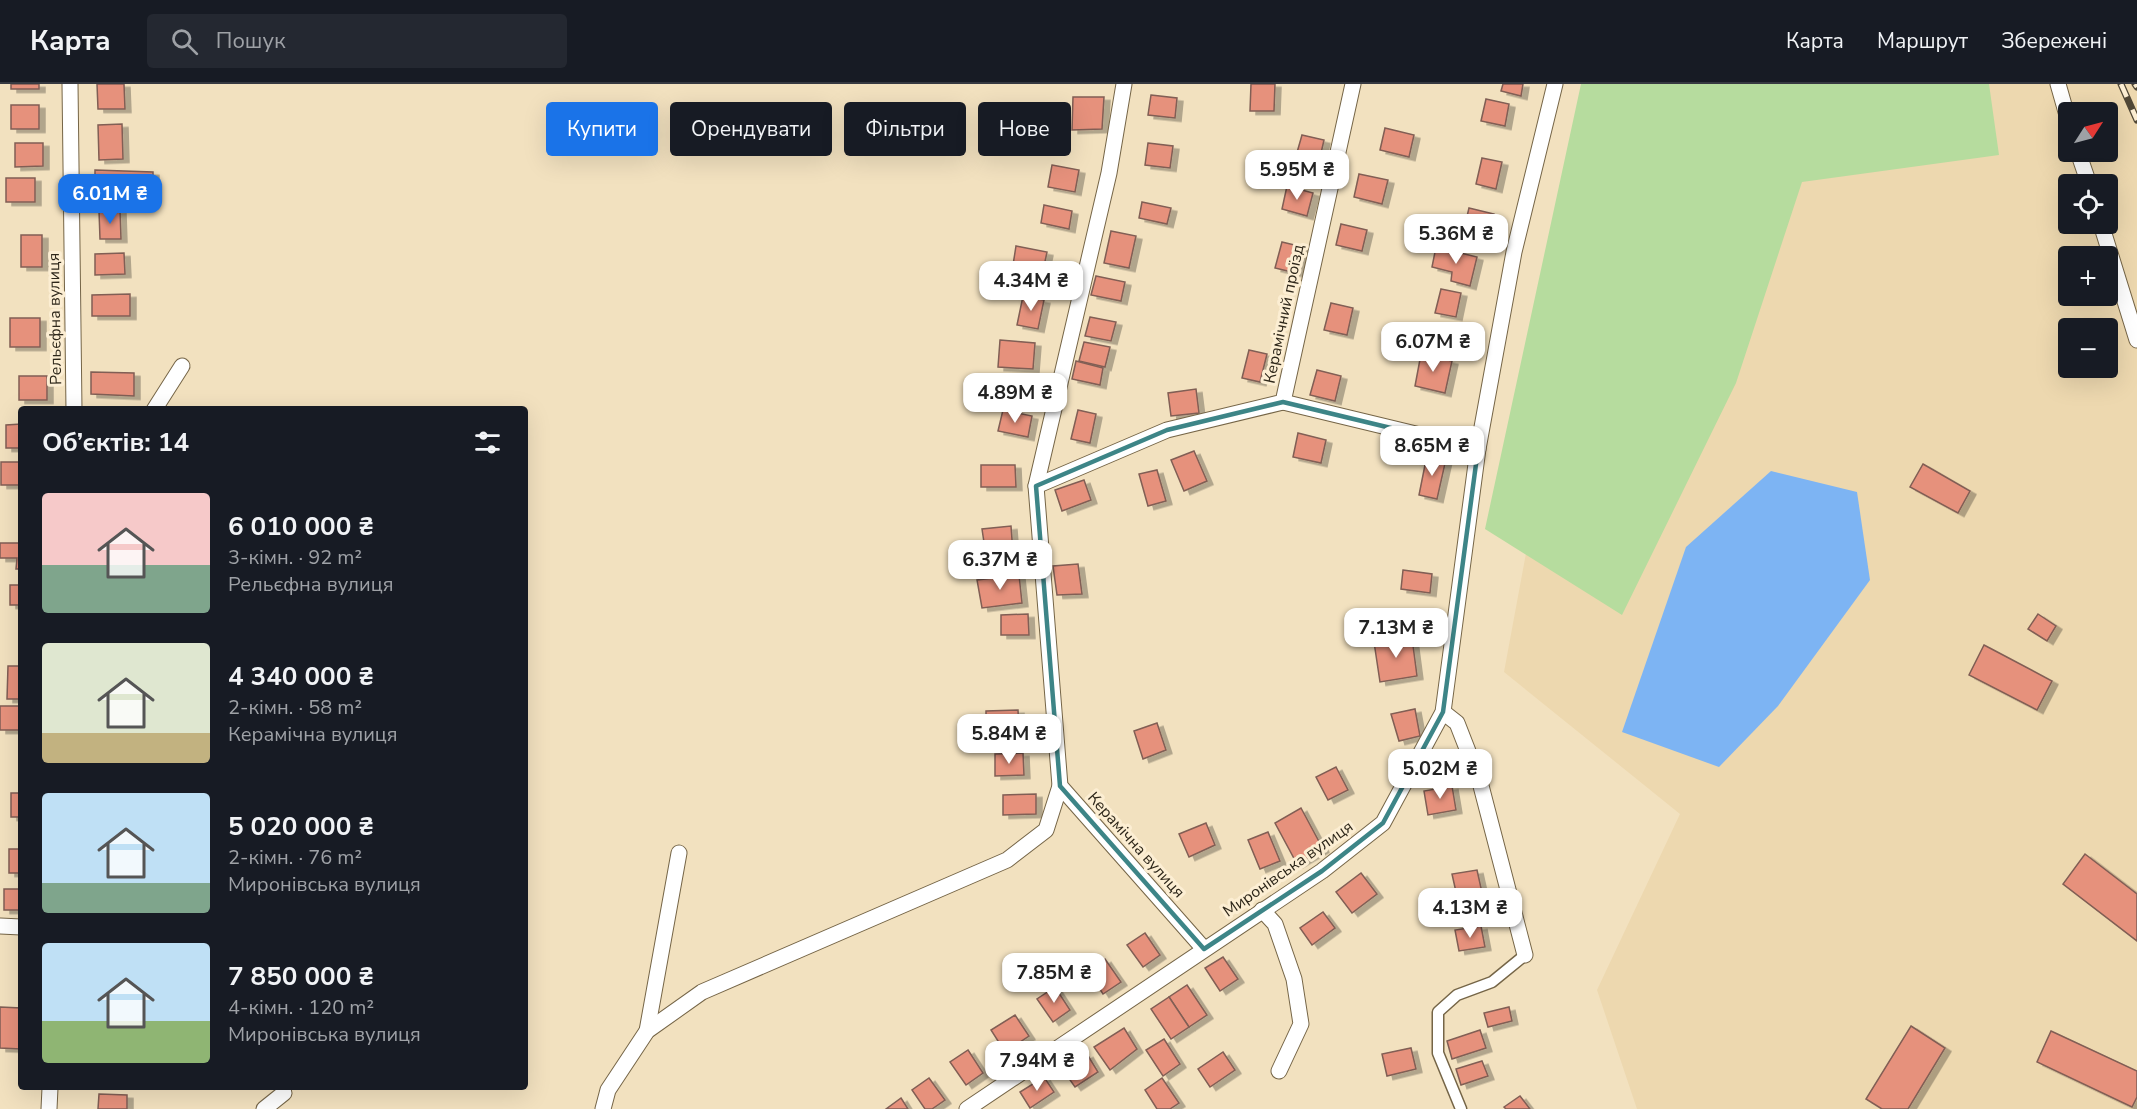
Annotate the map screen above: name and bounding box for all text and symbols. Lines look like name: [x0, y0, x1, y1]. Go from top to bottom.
search box: [147, 14, 567, 68]
text: Карта: [30, 22, 111, 60]
icon: search: [168, 25, 201, 58]
text: Пошук: [216, 26, 286, 56]
text: Карта: [1786, 27, 1844, 55]
text: Маршрут: [1877, 27, 1968, 55]
text: Збережені: [2001, 27, 2107, 55]
chip: Купити: [546, 102, 658, 156]
chip: Орендувати: [670, 102, 832, 156]
chip: Фільтри: [844, 102, 966, 156]
chip: Нове: [978, 102, 1071, 156]
north arrow: [2058, 102, 2118, 162]
map controls: [2058, 102, 2118, 378]
pin: 5.95M ₴: [1242, 150, 1352, 201]
text: 5.95M ₴: [1259, 156, 1335, 183]
pin: 6.01M ₴: [55, 174, 165, 225]
button: locate: [2058, 174, 2118, 234]
text: 6.01M ₴: [72, 180, 148, 207]
pin: 5.36M ₴: [1401, 214, 1511, 265]
text: 5.36M ₴: [1418, 220, 1494, 247]
street label: Керамічний проїзд: [1259, 242, 1310, 386]
button: +: [2058, 246, 2118, 306]
street label: Рельєфна вулиця: [43, 253, 67, 385]
pin: 4.34M ₴: [976, 261, 1086, 312]
text: 4.34M ₴: [993, 267, 1069, 294]
button: −: [2058, 318, 2118, 378]
pin: 6.07M ₴: [1378, 322, 1488, 373]
text: 6.07M ₴: [1395, 328, 1471, 355]
pin: 4.89M ₴: [960, 373, 1070, 424]
text: 4.89M ₴: [977, 379, 1053, 406]
text: Об’єктів: 14: [42, 425, 189, 460]
icon: filters: [471, 426, 504, 459]
pin: 8.65M ₴: [1377, 426, 1487, 477]
text: 8.65M ₴: [1394, 432, 1470, 459]
text: 6 010 000 ₴: [228, 509, 374, 544]
icon: home: [90, 517, 162, 589]
pin: 6.37M ₴: [945, 540, 1055, 591]
text: 3-кімн. · 92 m²: [228, 544, 362, 571]
text: 6.37M ₴: [962, 546, 1038, 573]
text: Рельєфна вулиця: [228, 571, 394, 598]
pin: 7.13M ₴: [1341, 608, 1451, 659]
text: 7.13M ₴: [1358, 614, 1434, 641]
text: 4 340 000 ₴: [228, 659, 374, 694]
icon: home: [90, 667, 162, 739]
text: 2-кімн. · 58 m²: [228, 694, 362, 721]
pin: 5.84M ₴: [954, 714, 1064, 765]
text: 5.84M ₴: [971, 720, 1047, 747]
text: Керамічна вулиця: [228, 721, 398, 748]
pin: 5.02M ₴: [1385, 749, 1495, 800]
text: 5.02M ₴: [1402, 755, 1478, 782]
street label: Керамічна вулиця: [1082, 787, 1190, 903]
text: 5 020 000 ₴: [228, 809, 374, 844]
street label: Миронівська вулиця: [1219, 816, 1357, 922]
icon: home: [90, 817, 162, 889]
text: 2-кімн. · 76 m²: [228, 844, 362, 871]
text: Миронівська вулиця: [228, 871, 421, 898]
pin: 4.13M ₴: [1415, 888, 1525, 939]
text: 4.13M ₴: [1432, 894, 1508, 921]
pin: 7.85M ₴: [999, 953, 1109, 1004]
text: 7 850 000 ₴: [228, 959, 374, 994]
text: 7.85M ₴: [1016, 959, 1092, 986]
icon: home: [90, 967, 162, 1039]
text: 4-кімн. · 120 m²: [228, 994, 374, 1021]
text: Миронівська вулиця: [228, 1021, 421, 1048]
pin: 7.94M ₴: [982, 1041, 1092, 1092]
text: 7.94M ₴: [999, 1047, 1075, 1074]

